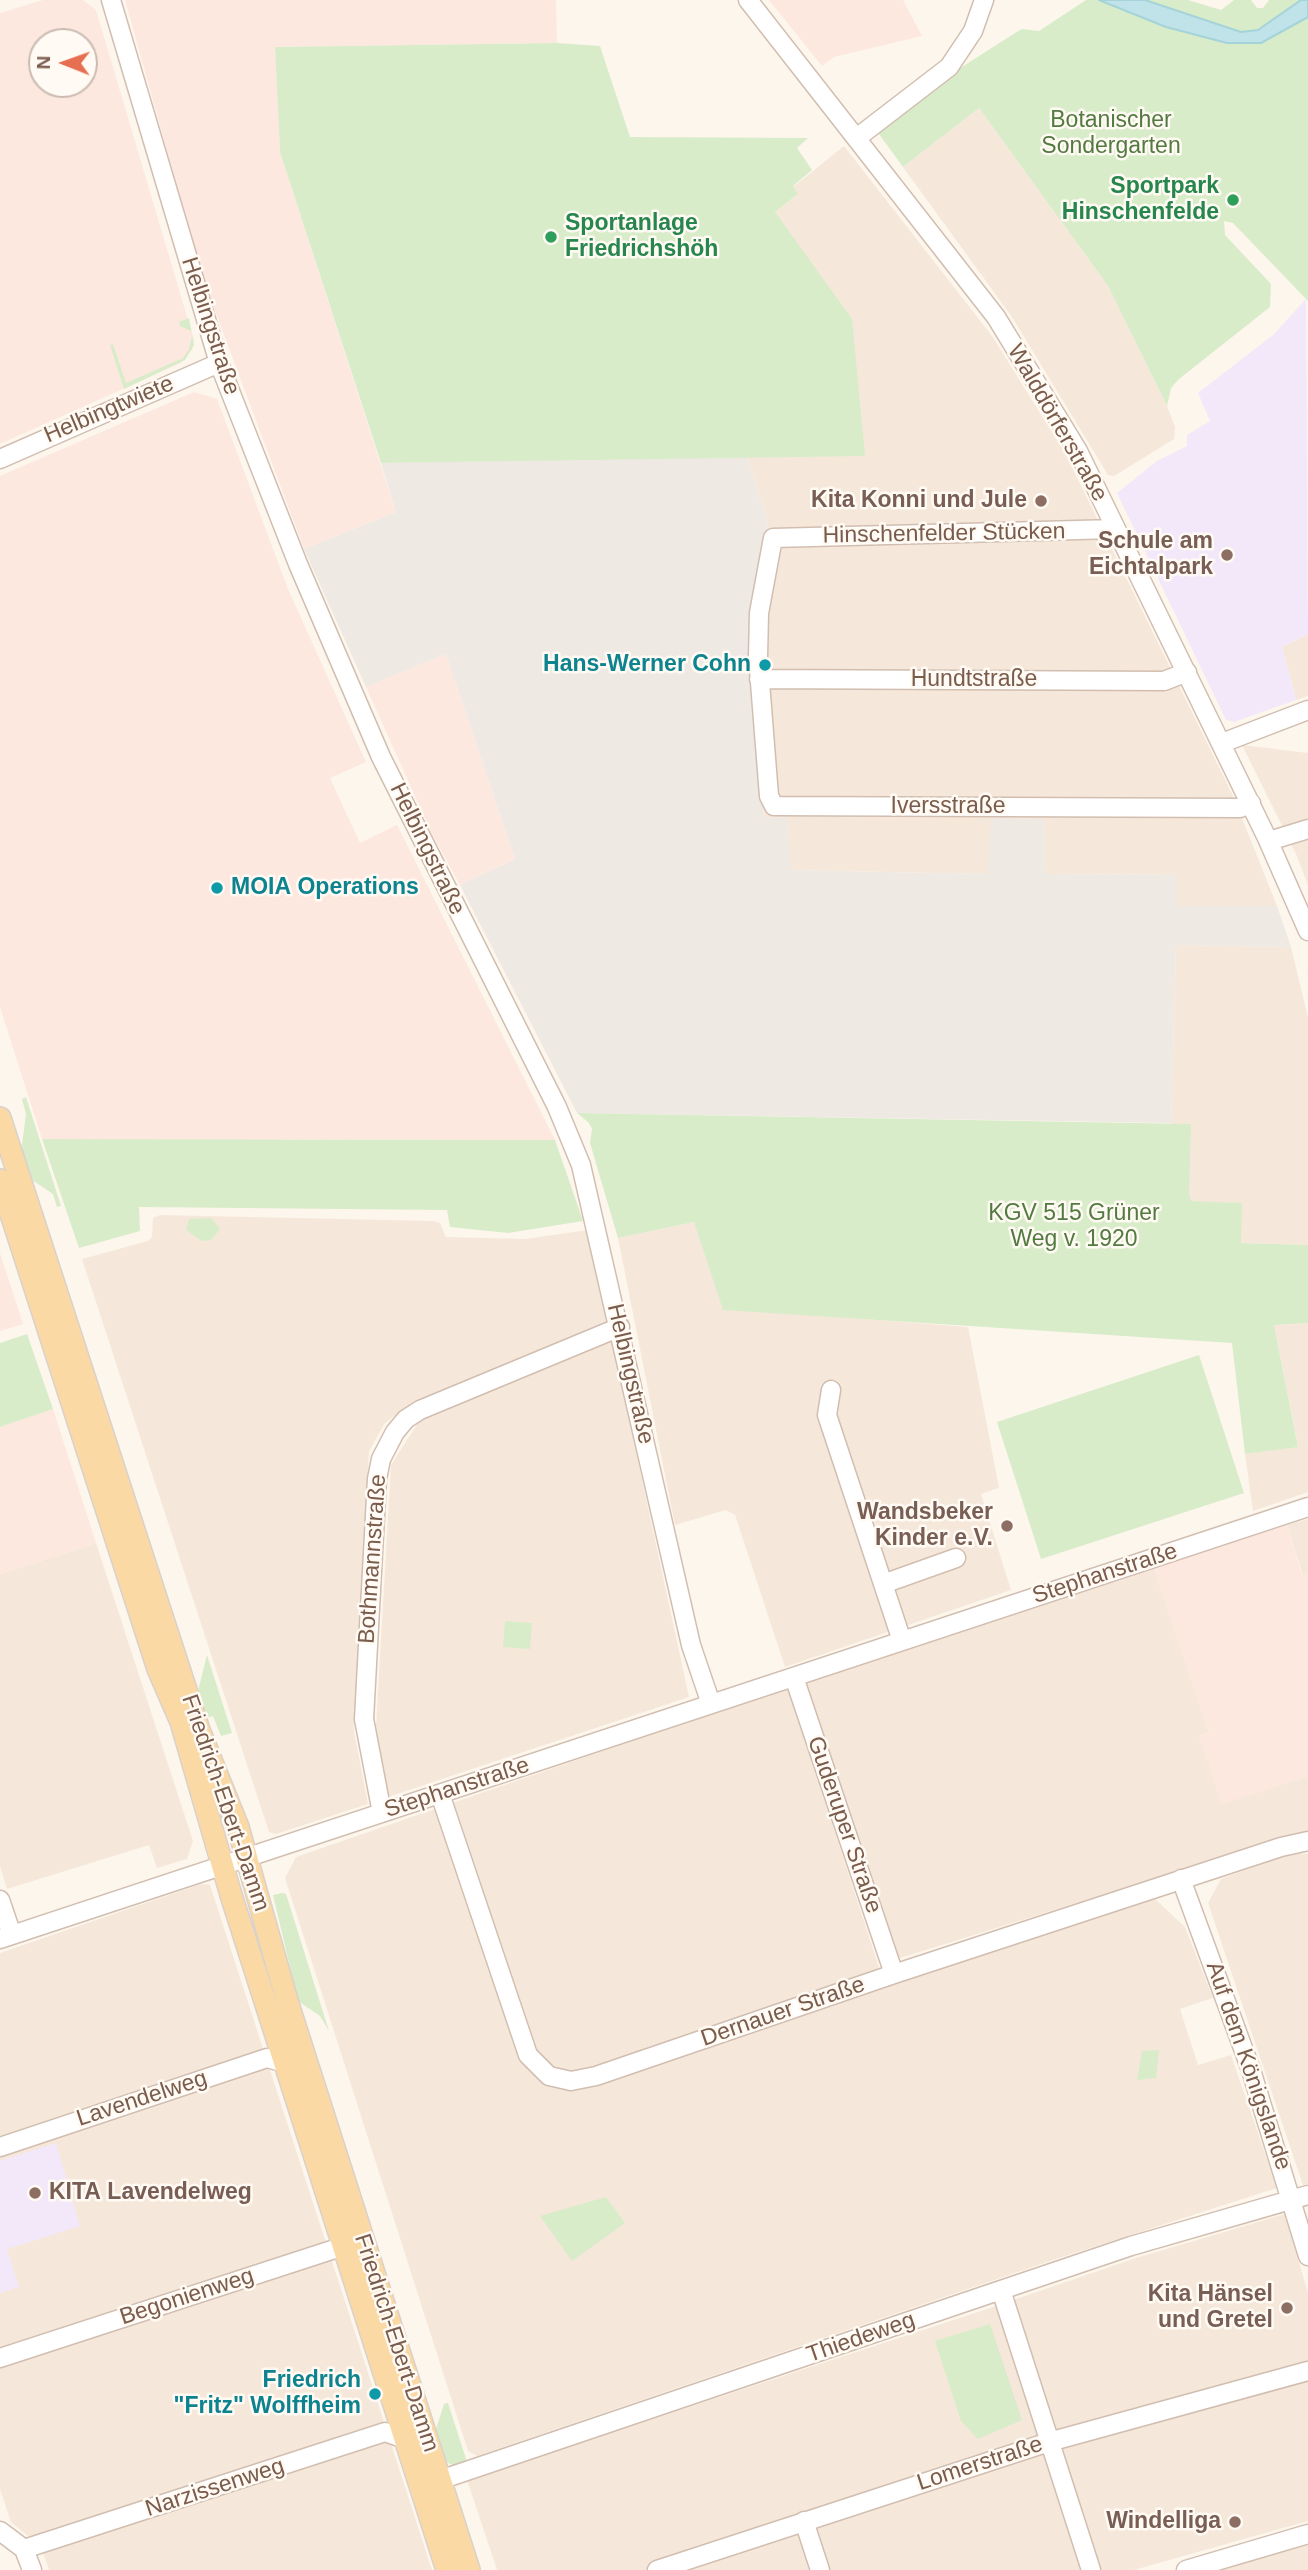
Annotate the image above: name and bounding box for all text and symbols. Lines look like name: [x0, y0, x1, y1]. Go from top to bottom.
north arrow: [28, 28, 98, 98]
text: N: [33, 56, 54, 70]
park label: Botanischer Sondergarten: [1041, 107, 1181, 161]
place label: Sportpark Hinschenfelde: [1062, 173, 1219, 227]
marker: Sportpark Hinschenfelde: [1225, 192, 1241, 208]
place label: Sportanlage Friedrichshöh: [565, 210, 718, 264]
marker: Sportanlage Friedrichshöh: [543, 229, 559, 245]
street label: Helbingstraße: [175, 254, 245, 398]
street label: Walddörferstraße: [1001, 340, 1113, 506]
street label: Helbingtwiete: [40, 370, 178, 450]
place label: Kita Konni und Jule: [811, 487, 1027, 515]
marker: Kita Konni und Jule: [1033, 493, 1049, 509]
street label: Hinschenfelder Stücken: [822, 518, 1066, 550]
place label: Schule am Eichtalpark: [1089, 528, 1213, 582]
marker: Schule am Eichtalpark: [1219, 547, 1235, 563]
place label: Hans-Werner Cohn: [543, 651, 751, 679]
marker: Hans-Werner Cohn: [757, 657, 773, 673]
street label: Hundtstraße: [911, 666, 1037, 694]
street label: Helbingstraße: [383, 779, 471, 919]
street label: Iversstraße: [890, 793, 1006, 821]
place label: MOIA Operations: [231, 874, 419, 902]
marker: MOIA Operations: [209, 880, 225, 896]
park label: KGV 515 Grüner Weg v. 1920: [988, 1200, 1160, 1254]
street label: Helbingstraße: [600, 1301, 660, 1447]
street label: Bothmannstraße: [353, 1473, 393, 1645]
place label: Wandsbeker Kinder e.V.: [857, 1499, 993, 1553]
marker: Wandsbeker Kinder e.V.: [999, 1518, 1015, 1534]
street label: Stephanstraße: [1029, 1538, 1181, 1610]
street label: Friedrich-Ebert-Damm: [175, 1691, 275, 1915]
street label: Guderuper Straße: [801, 1733, 887, 1917]
street label: Stephanstraße: [381, 1752, 533, 1824]
street label: Auf dem Königslande: [1199, 1958, 1297, 2174]
street label: Dernauer Straße: [698, 1971, 868, 2053]
street label: Lavendelweg: [73, 2065, 211, 2133]
place label: KITA Lavendelweg: [49, 2179, 252, 2207]
marker: KITA Lavendelweg: [27, 2185, 43, 2201]
street label: Friedrich-Ebert-Damm: [348, 2231, 444, 2455]
street label: Begonienweg: [116, 2262, 258, 2332]
place label: Kita Hänsel und Gretel: [1148, 2281, 1273, 2335]
marker: Kita Hänsel und Gretel: [1279, 2300, 1295, 2316]
street label: Thiedeweg: [803, 2307, 919, 2369]
place label: Friedrich "Fritz" Wolffheim: [174, 2367, 361, 2421]
marker: Friedrich "Fritz" Wolffheim: [367, 2386, 383, 2402]
street label: Lomerstraße: [914, 2431, 1046, 2497]
street label: Narzissenweg: [142, 2453, 288, 2523]
place label: Windelliga: [1106, 2508, 1221, 2536]
marker: Windelliga: [1227, 2514, 1243, 2530]

